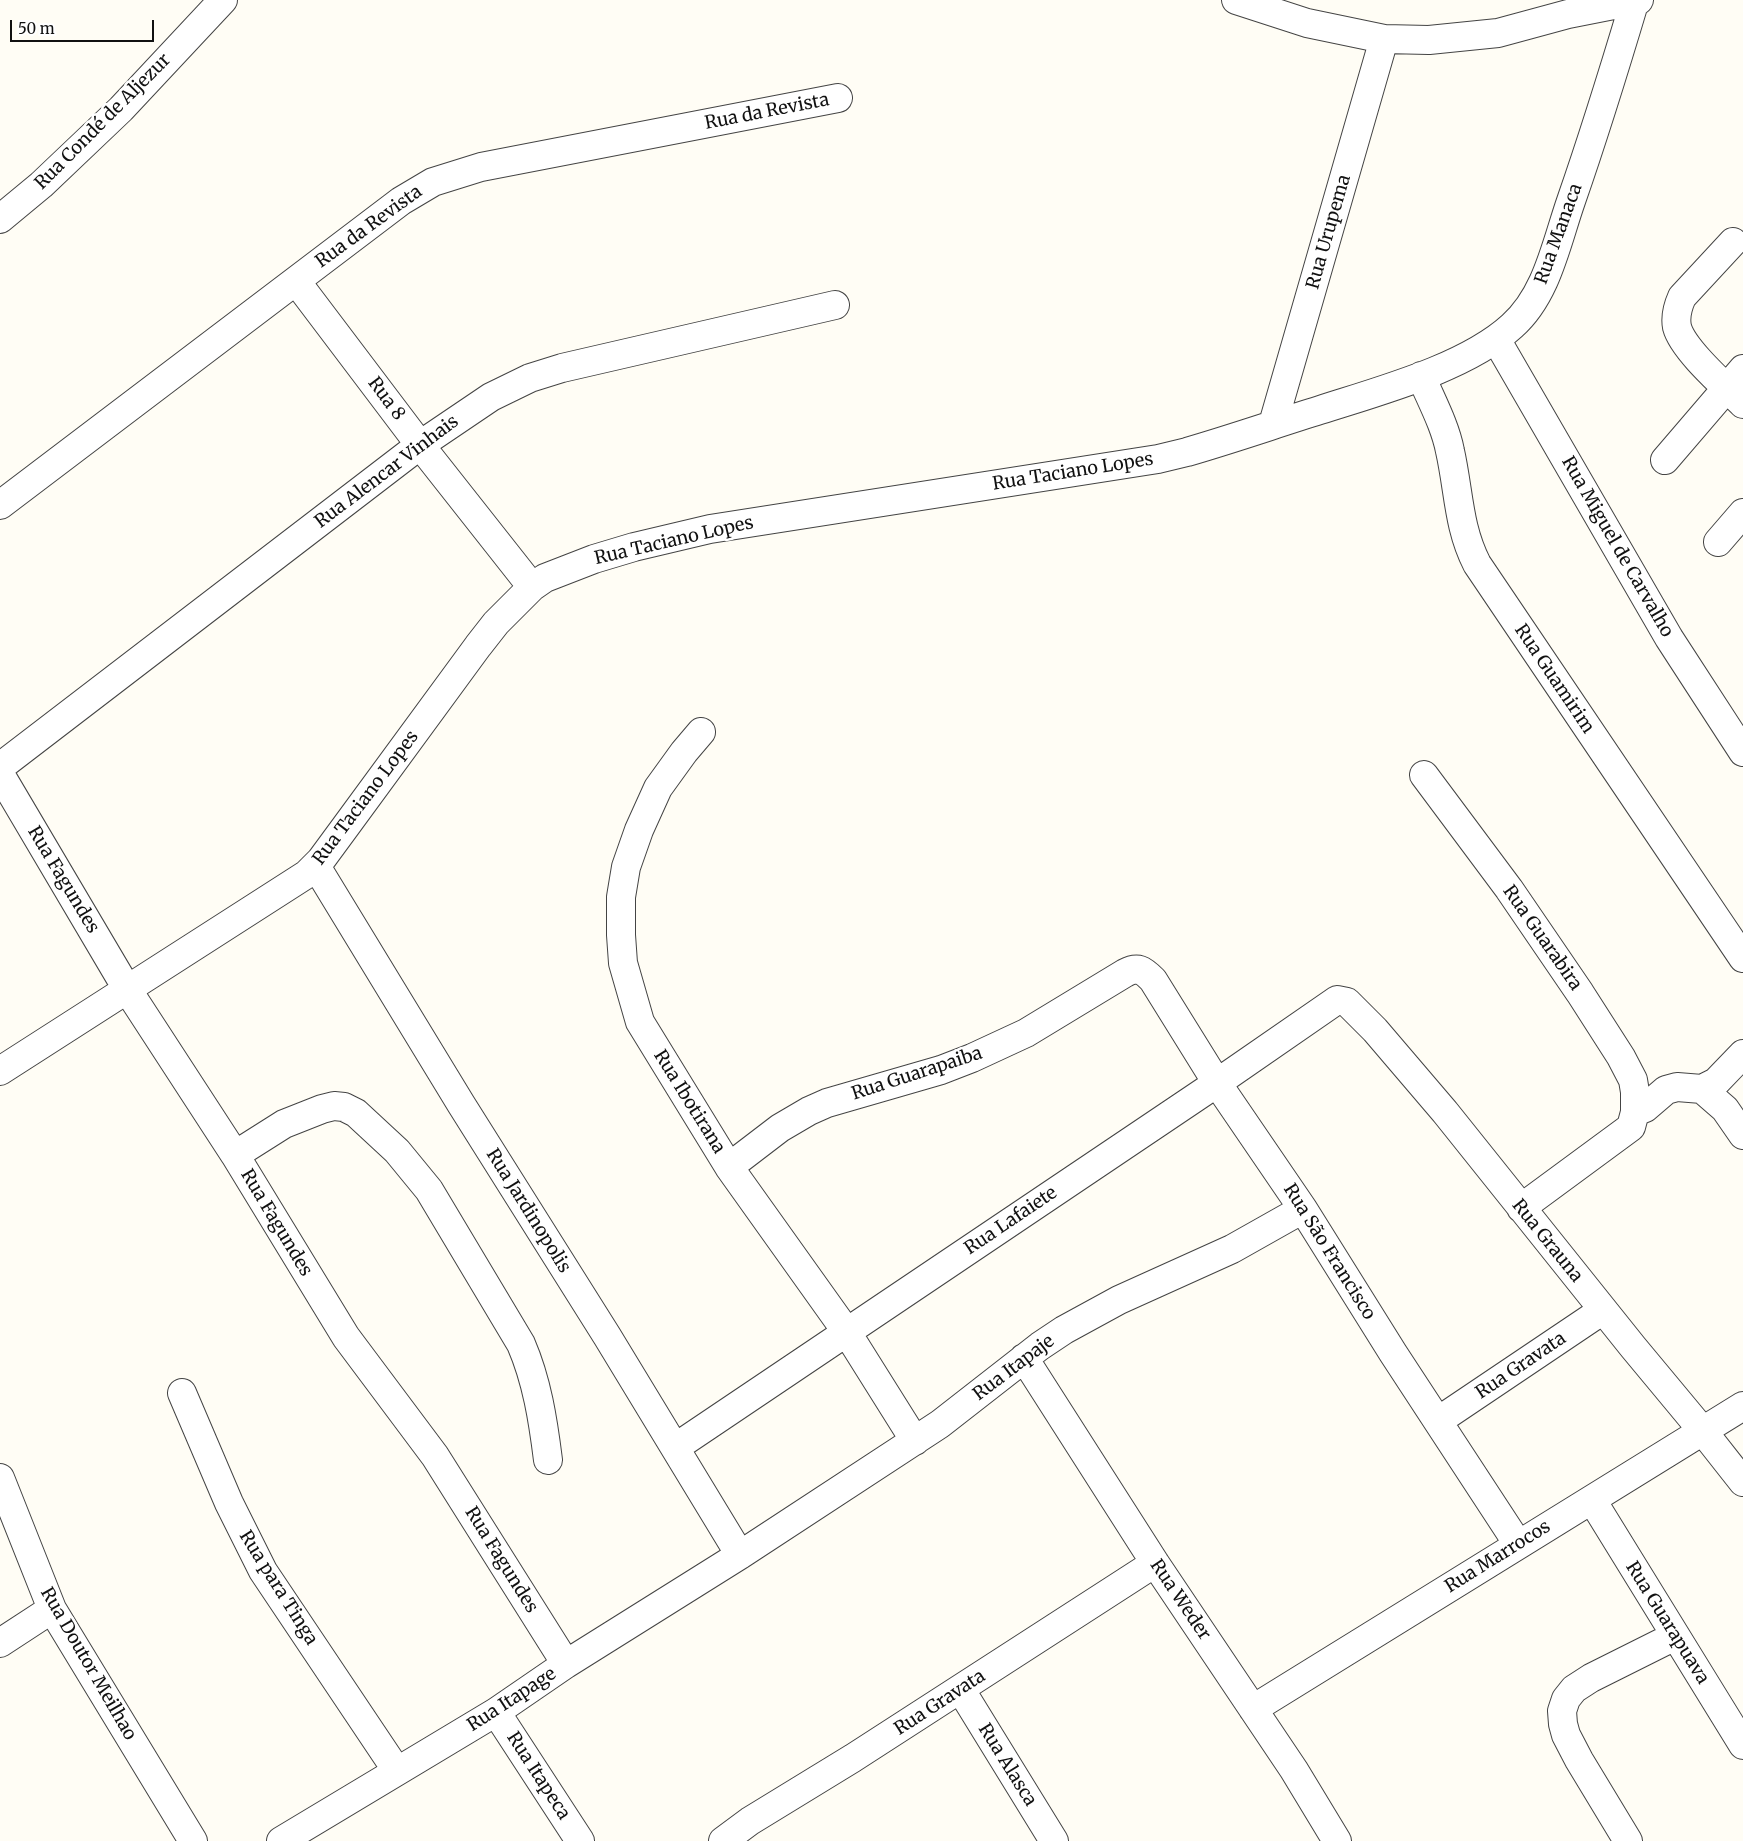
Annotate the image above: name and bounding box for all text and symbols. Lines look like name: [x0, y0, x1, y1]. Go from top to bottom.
scale bar: [12, 10, 156, 42]
text: 50 m: [18, 19, 55, 38]
street label: Rua Condé de Aljezur: [31, 50, 175, 194]
street label: Rua da Revista: [703, 89, 831, 135]
street label: Rua Urupema: [1302, 172, 1356, 292]
street label: Rua da Revista: [312, 181, 426, 273]
street label: Rua Manaca: [1531, 181, 1587, 287]
street label: Rua 8: [363, 373, 409, 425]
street label: Rua Alencar Vinhais: [311, 411, 463, 533]
street label: Rua Taciano Lopes: [991, 449, 1155, 495]
street label: Rua Miguel de Carvalho: [1556, 453, 1678, 641]
street label: Rua Taciano Lopes: [592, 512, 756, 570]
street label: Rua Guamirim: [1510, 620, 1598, 738]
street label: Rua Taciano Lopes: [309, 727, 423, 869]
street label: Rua Fagundes: [23, 823, 103, 937]
street label: Rua Guarabira: [1498, 881, 1586, 995]
street label: Rua Guarapaiba: [849, 1043, 985, 1105]
street label: Rua Ibotirana: [649, 1046, 729, 1158]
street label: Rua Jardinopolis: [481, 1145, 575, 1277]
street label: Rua Fagundes: [236, 1166, 316, 1280]
street label: Rua São Francisco: [1278, 1180, 1380, 1324]
street label: Rua Lafaiete: [961, 1182, 1061, 1260]
street label: Rua Grauna: [1507, 1195, 1587, 1287]
street label: Rua Gravata: [1472, 1328, 1570, 1404]
street label: Rua Itapaje: [969, 1331, 1059, 1405]
street label: Rua Fagundes: [460, 1503, 542, 1617]
street label: Rua Marrocos: [1441, 1516, 1555, 1598]
street label: Rua para Tinga: [234, 1527, 322, 1649]
street label: Rua Weder: [1145, 1556, 1215, 1644]
street label: Rua Guarapuava: [1621, 1558, 1713, 1688]
street label: Rua Doutor Meilhao: [35, 1584, 141, 1744]
street label: Rua Itapage: [464, 1663, 560, 1737]
street label: Rua Gravata: [891, 1666, 989, 1740]
street label: Rua Alasca: [973, 1720, 1041, 1810]
street label: Rua Itapeca: [502, 1728, 574, 1824]

